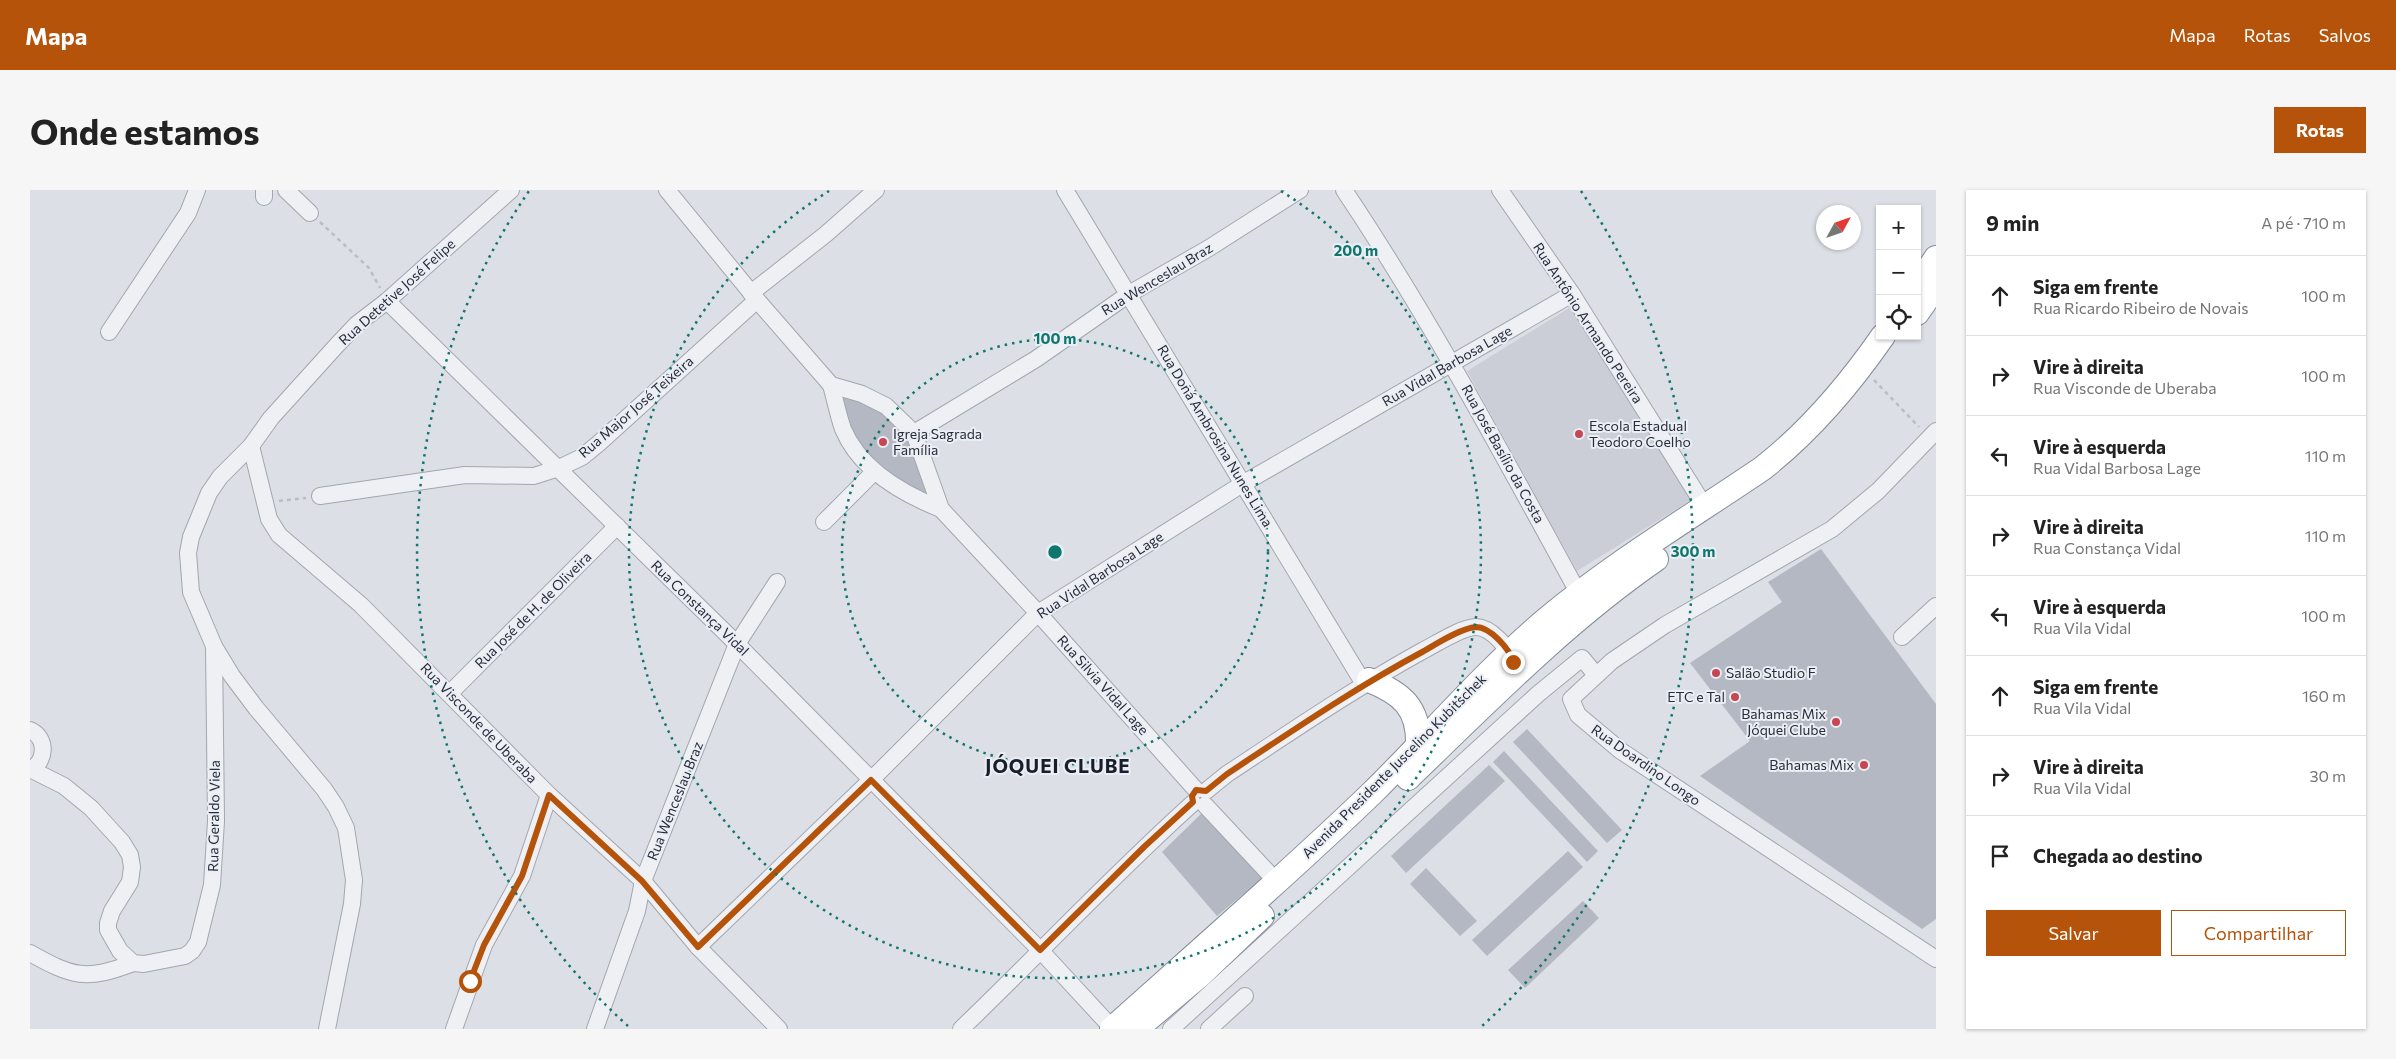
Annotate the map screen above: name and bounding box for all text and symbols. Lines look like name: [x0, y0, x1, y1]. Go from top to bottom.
text: Mapa: [25, 21, 87, 50]
text: Mapa: [2169, 24, 2216, 46]
text: Rotas: [2244, 24, 2291, 46]
text: Salvos: [2319, 24, 2371, 46]
button: Rotas: [2274, 107, 2366, 153]
text: Onde estamos: [30, 109, 260, 152]
north arrow: [1816, 205, 1861, 250]
map controls: [1876, 205, 1921, 340]
button: +: [1876, 205, 1921, 250]
text: 9 min: [1986, 210, 2039, 235]
text: A pé · 710 m: [2261, 213, 2346, 232]
street label: Rua Detetive José Felipe: [335, 235, 458, 348]
street label: Rua Wenceslau Braz: [1098, 239, 1215, 318]
street label: Rua Antônio Armando Pereira: [1530, 239, 1647, 406]
text: 200 m: [1334, 241, 1378, 259]
button: −: [1876, 250, 1921, 295]
text: Siga em frente: [2033, 275, 2158, 298]
icon: ahead: [1986, 282, 2014, 310]
text: 100 m: [2301, 286, 2346, 305]
button: locate: [1876, 295, 1921, 340]
text: Rua Ricardo Ribeiro de Novais: [2033, 298, 2249, 317]
street label: Rua Vidal Barbosa Lage: [1379, 321, 1515, 410]
text: 100 m: [1034, 329, 1076, 347]
street label: Rua Doná Ambrosina Nunes Lima: [1154, 342, 1277, 530]
street label: Rua Major José Teixeira: [575, 352, 697, 461]
text: Vire à direita: [2033, 355, 2144, 378]
icon: right: [1986, 362, 2014, 390]
text: 100 m: [2301, 366, 2346, 385]
text: Rua Visconde de Uberaba: [2033, 378, 2217, 397]
street label: Rua José Basílio da Costa: [1458, 382, 1549, 526]
place label: Escola Estadual Teodoro Coelho: [1589, 417, 1691, 450]
place label: Igreja Sagrada Família: [893, 425, 982, 458]
marker: Escola Estadual Teodoro Coelho: [1573, 428, 1585, 440]
text: Vire à esquerda: [2033, 435, 2166, 458]
marker: Igreja Sagrada Família: [877, 436, 889, 448]
icon: left: [1986, 442, 2014, 470]
text: 110 m: [2305, 446, 2346, 465]
text: Rua Vidal Barbosa Lage: [2033, 458, 2201, 477]
text: Vire à direita: [2033, 515, 2144, 538]
icon: right: [1986, 522, 2014, 550]
text: 110 m: [2305, 526, 2346, 545]
street label: Rua Vidal Barbosa Lage: [1033, 527, 1166, 622]
text: Rua Constança Vidal: [2033, 538, 2181, 557]
text: 300 m: [1671, 542, 1715, 560]
centre of rings: [1046, 543, 1064, 561]
street label: Rua José de H. de Oliveira: [471, 548, 594, 671]
street label: Rua Constança Vidal: [648, 557, 753, 659]
text: Vire à esquerda: [2033, 595, 2166, 618]
icon: left: [1986, 602, 2014, 630]
text: 100 m: [2301, 606, 2346, 625]
text: Rua Vila Vidal: [2033, 618, 2131, 637]
street label: Rua Silvia Vidal Lage: [1054, 631, 1153, 738]
route end: [1502, 651, 1525, 674]
street label: Rua Visconde de Uberaba: [417, 659, 541, 786]
place label: Salão Studio F: [1726, 664, 1816, 681]
marker: Salão Studio F: [1710, 667, 1722, 679]
street label: Avenida Presidente Juscelino Kubitschek: [1298, 670, 1490, 861]
text: Siga em frente: [2033, 675, 2158, 698]
icon: ahead: [1986, 682, 2014, 710]
text: 160 m: [2302, 686, 2346, 705]
place label: ETC e Tal: [1667, 688, 1725, 705]
marker: ETC e Tal: [1729, 691, 1741, 703]
text: Rua Vila Vidal: [2033, 698, 2131, 717]
place label: Bahamas Mix Jóquei Clube: [1741, 705, 1827, 738]
marker: Bahamas Mix Jóquei Clube: [1830, 716, 1842, 728]
street label: Rua Doardino Longo: [1588, 721, 1704, 809]
street label: Rua Wenceslau Braz: [643, 739, 706, 863]
district label: JÓQUEI CLUBE: [985, 754, 1131, 777]
text: Vire à direita: [2033, 755, 2144, 778]
place label: Bahamas Mix: [1769, 756, 1855, 773]
marker: Bahamas Mix: [1858, 759, 1870, 771]
street label: Rua Geraldo Viela: [204, 760, 223, 872]
icon: right: [1986, 762, 2014, 790]
text: 30 m: [2309, 766, 2346, 785]
text: Rua Vila Vidal: [2033, 778, 2131, 797]
icon: arrive: [1986, 842, 2014, 870]
text: Chegada ao destino: [2033, 844, 2203, 867]
button: Salvar: [1986, 910, 2161, 956]
button: Compartilhar: [2171, 910, 2346, 956]
route start: [459, 970, 482, 993]

